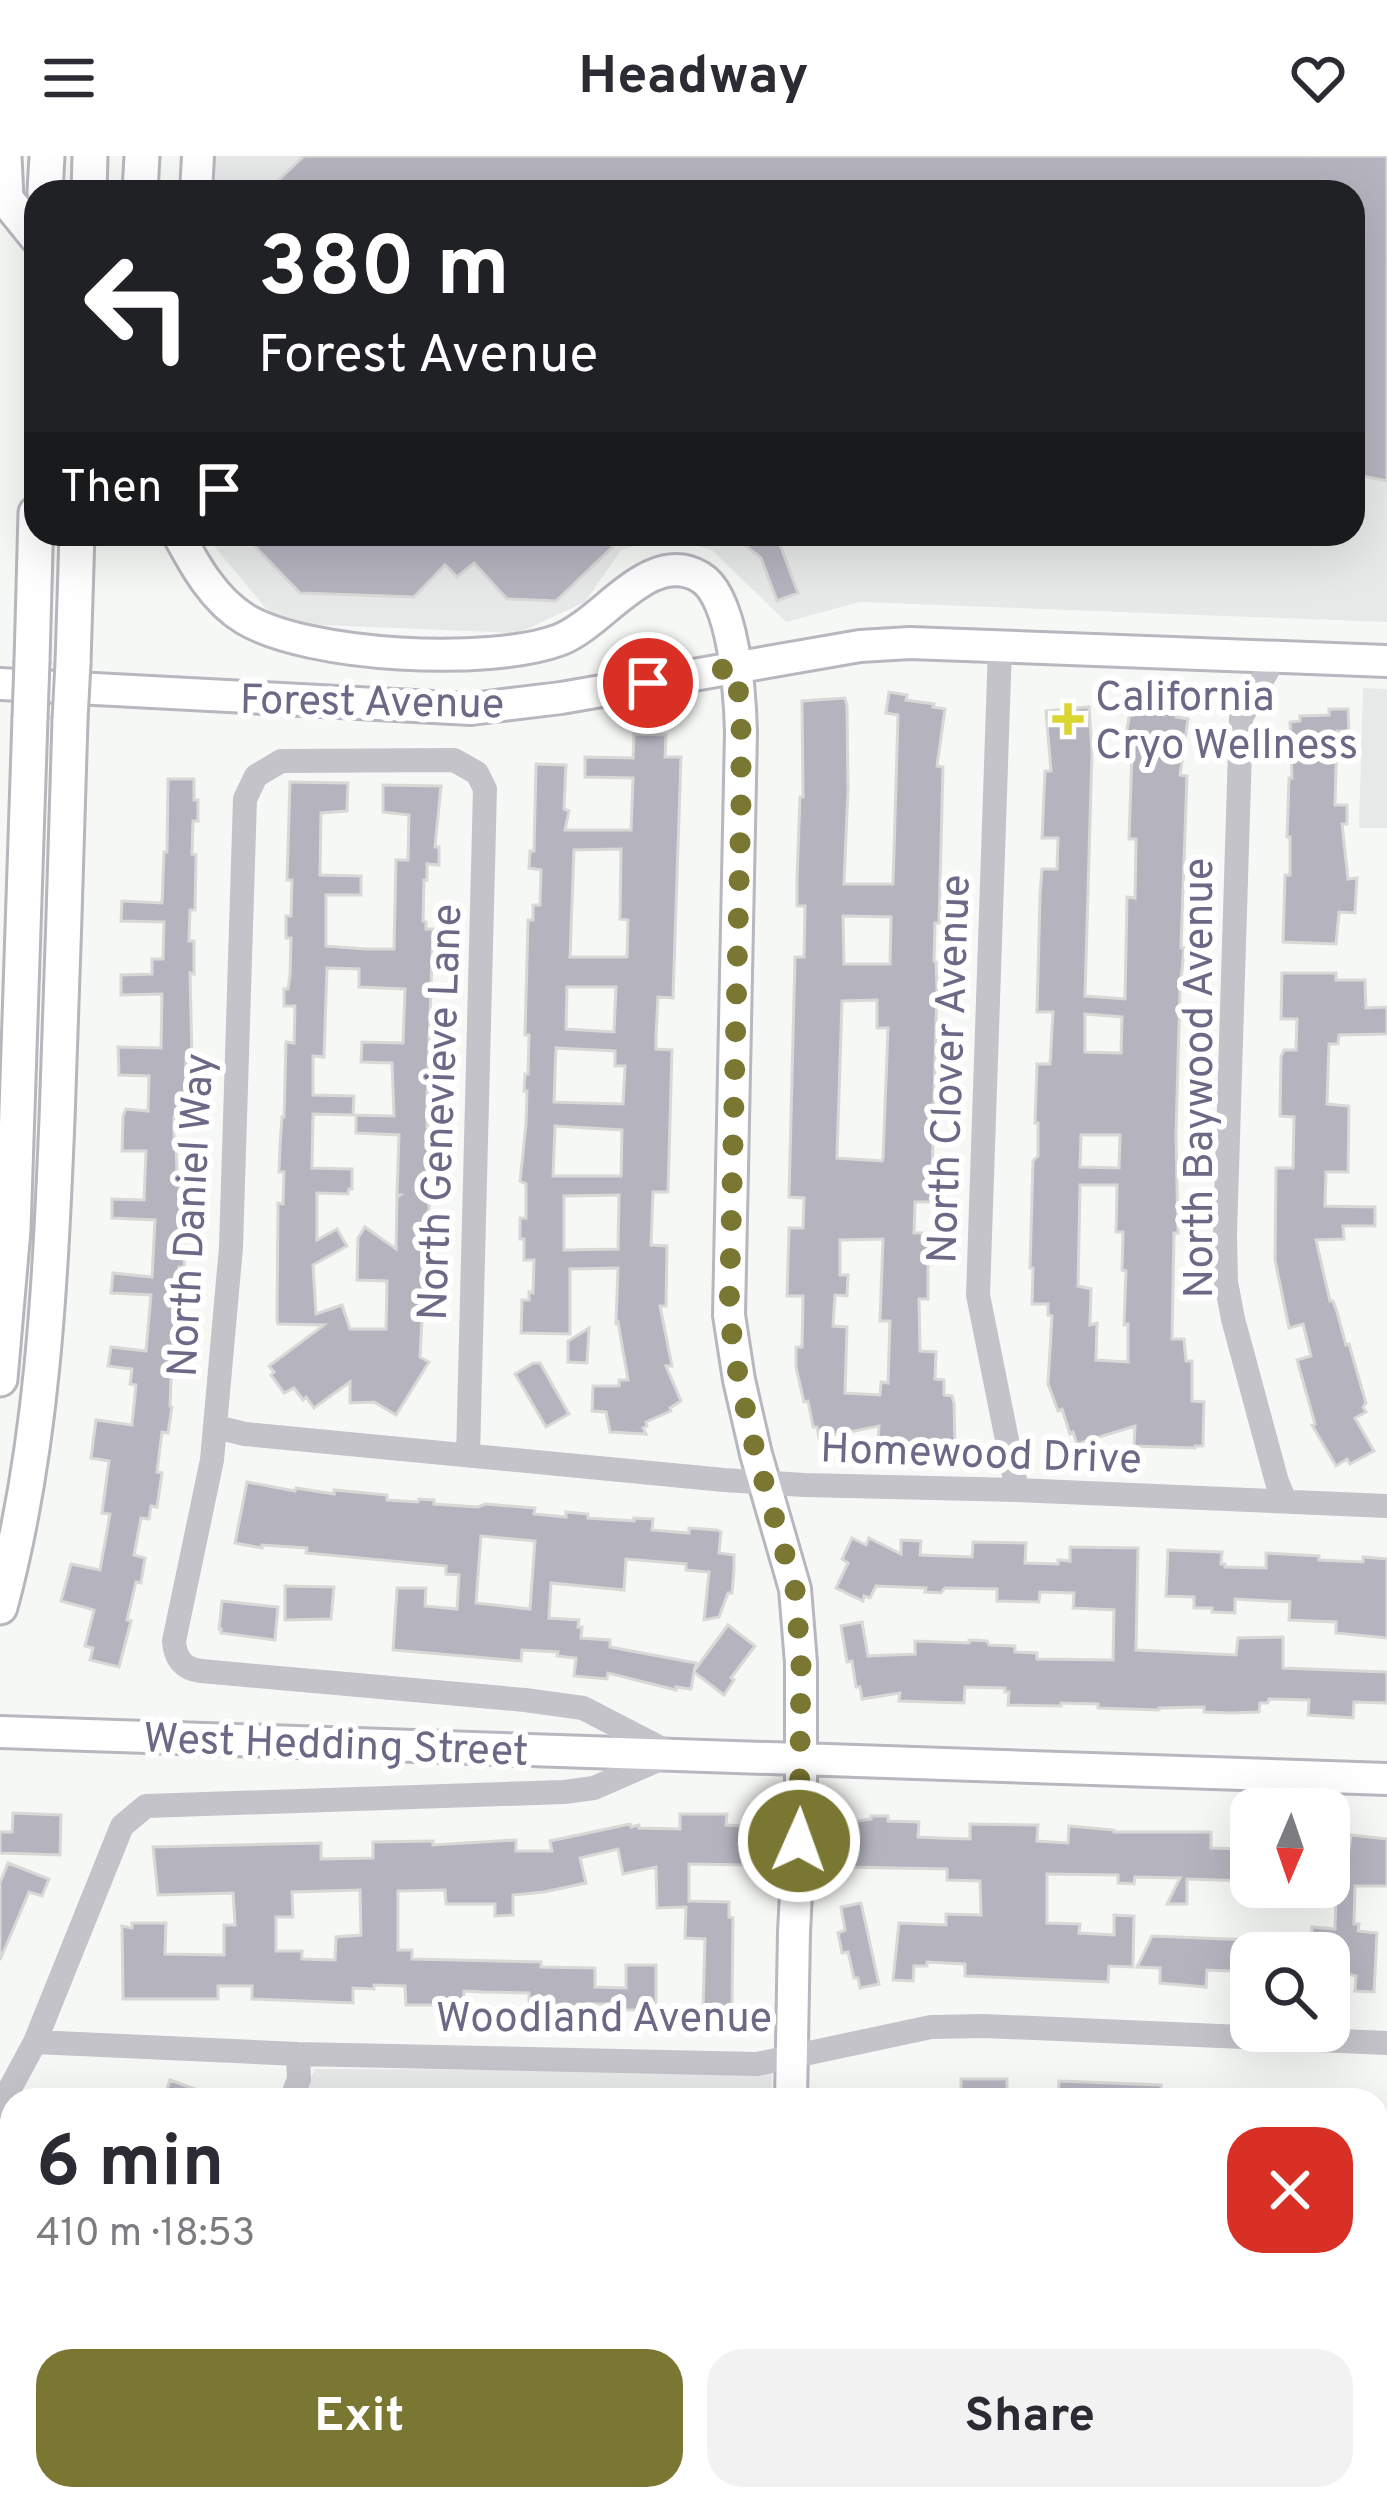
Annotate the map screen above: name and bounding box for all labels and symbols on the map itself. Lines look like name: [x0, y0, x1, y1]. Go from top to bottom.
pin: [597, 632, 699, 734]
place label: California Cryo Wellness: [1095, 673, 1358, 774]
street label: Forest Avenue: [239, 676, 505, 733]
marker: California Cryo Wellness: [1052, 703, 1084, 735]
street label: North Baywood Avenue: [1175, 858, 1228, 1298]
street label: North Clover Avenue: [918, 874, 985, 1265]
street label: North Genevieve Lane: [409, 903, 476, 1322]
street label: North Daniel Way: [159, 1052, 228, 1379]
street label: Homewood Drive: [819, 1424, 1143, 1489]
street label: West Hedding Street: [142, 1714, 530, 1781]
position arrow: [736, 1778, 862, 1904]
north arrow: [1230, 1788, 1350, 1908]
street label: Woodland Avenue: [436, 1994, 772, 2047]

